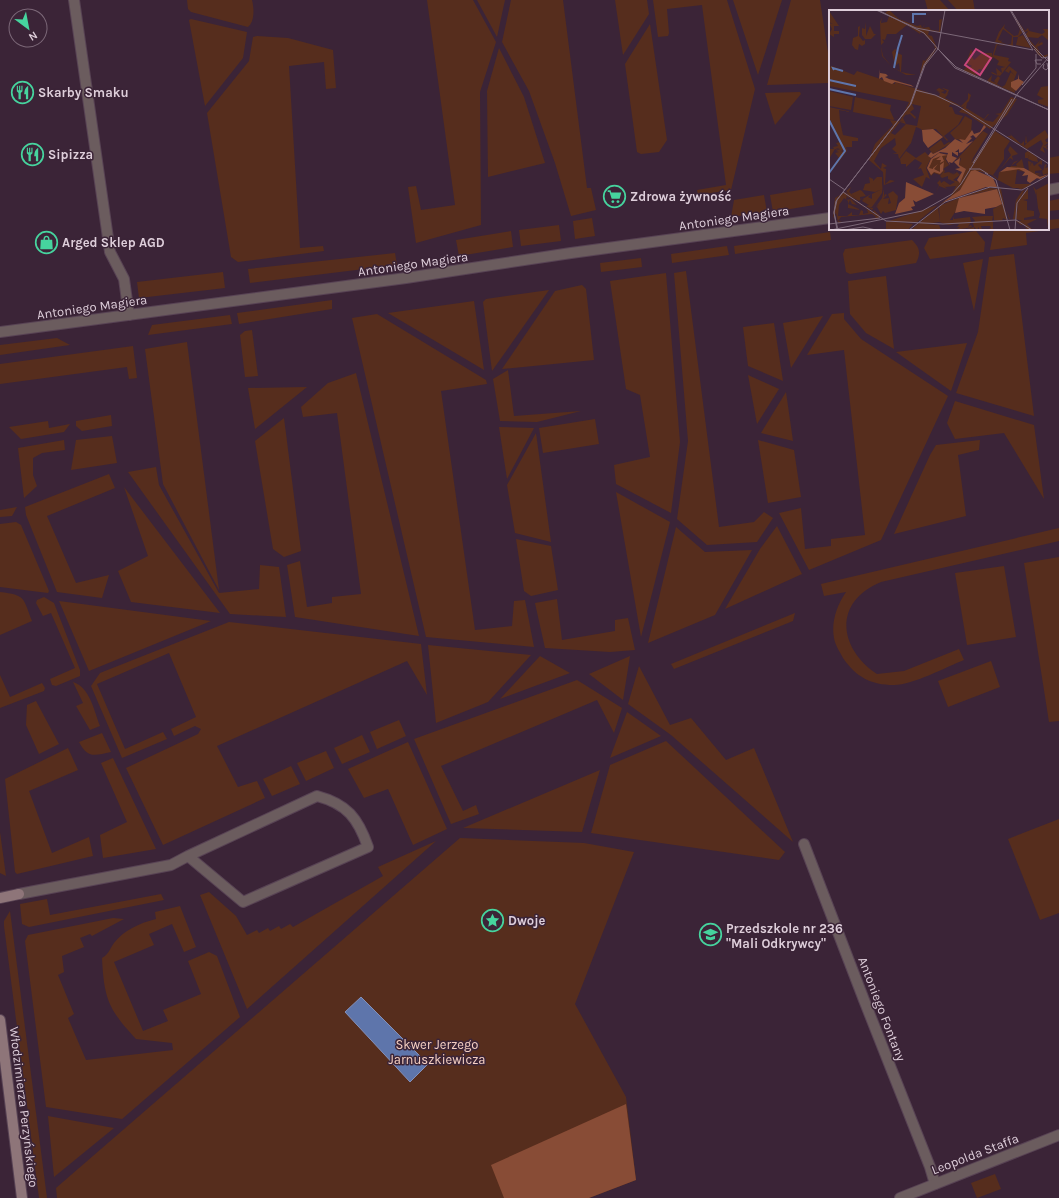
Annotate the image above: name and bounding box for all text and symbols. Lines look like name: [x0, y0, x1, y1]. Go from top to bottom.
north arrow: [8, 8, 48, 48]
inset map: [829, 10, 1049, 230]
text: N: [26, 28, 40, 44]
restaurant icon: Skarby Smaku: [10, 79, 36, 105]
place label: Skarby Smaku: [38, 85, 129, 100]
restaurant icon: Sipizza: [19, 141, 45, 167]
place label: Sipizza: [48, 147, 93, 162]
supermarket icon: Zdrowa żywność: [601, 183, 627, 209]
place label: Zdrowa żywność: [630, 189, 732, 204]
street label: Antoniego Magiera: [678, 203, 790, 233]
shop icon: Arged Sklep AGD: [33, 229, 59, 255]
place label: Arged Sklep AGD: [62, 235, 165, 250]
street label: Antoniego Magiera: [357, 249, 469, 279]
street label: Antoniego Magiera: [36, 292, 148, 322]
place icon: Dwoje: [480, 907, 506, 933]
place label: Dwoje: [508, 913, 545, 928]
place label: Przedszkole nr 236 "Mali Odkrywcy": [726, 921, 843, 951]
school or university icon: Przedszkole nr 236 "Mali Odkrywcy": [698, 922, 724, 948]
street label: Antoniego Fontany: [855, 955, 909, 1063]
street label: Włodzimierza Perzyńskiego: [7, 1026, 41, 1188]
park label: Skwer Jerzego Jarnuszkiewicza: [388, 1037, 486, 1067]
street label: Leopolda Staffa: [929, 1130, 1021, 1178]

